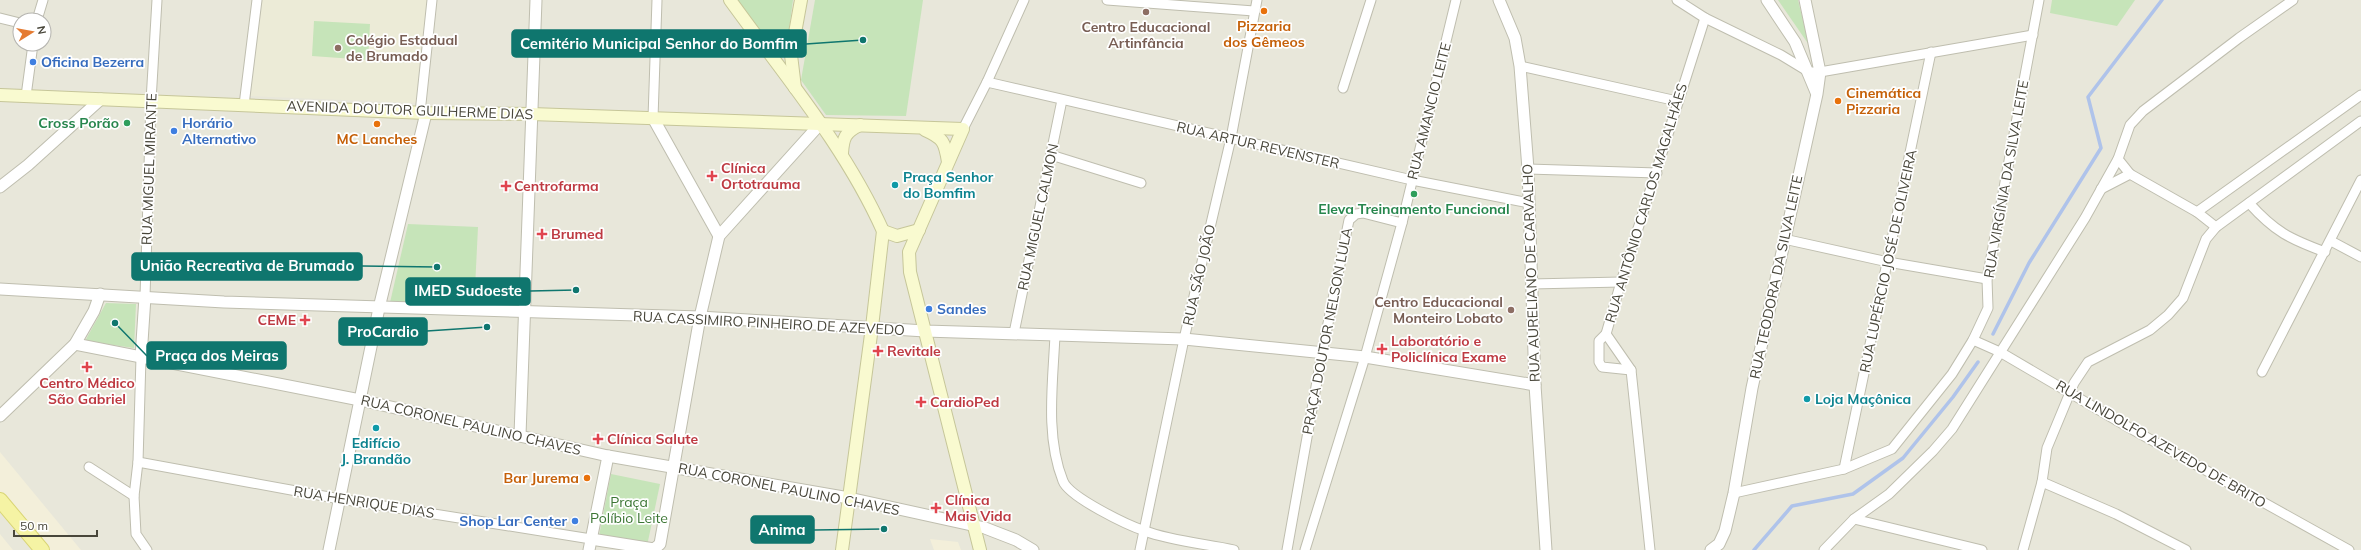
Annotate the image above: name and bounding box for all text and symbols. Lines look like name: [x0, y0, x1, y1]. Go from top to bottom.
marker: Pizzaria dos Gêmeos: [1259, 6, 1269, 16]
marker: Centro Educacional Artinfância: [1141, 7, 1151, 17]
north arrow: [12, 12, 52, 52]
place label: Pizzaria dos Gêmeos: [1223, 17, 1305, 51]
place label: Centro Educacional Artinfância: [1082, 18, 1210, 52]
text: N: [34, 25, 49, 36]
callout: Cemitério Municipal Senhor do Bomfim: [512, 30, 806, 57]
place label: Colégio Estadual de Brumado: [346, 31, 458, 65]
text: Cemitério Municipal Senhor do Bomfim: [520, 34, 798, 53]
street label: RUA AMANCIO LEITE: [1403, 41, 1455, 181]
marker: Colégio Estadual de Brumado: [333, 43, 343, 53]
place label: Oficina Bezerra: [41, 53, 144, 71]
marker: Oficina Bezerra: [28, 57, 38, 67]
street label: RUA VIRGÍNIA DA SILVA LEITE: [1980, 79, 2032, 279]
street label: RUA ANTÔNIO CARLOS MAGALHÃES: [1601, 81, 1691, 325]
place label: Cinemática Pizzaria: [1846, 84, 1921, 118]
street label: RUA MIGUEL MIRANTE: [137, 93, 161, 245]
marker: Cinemática Pizzaria: [1833, 96, 1843, 106]
street label: AVENIDA DOUTOR GUILHERME DIAS: [286, 97, 534, 123]
place label: Cross Porão: [38, 114, 119, 132]
place label: Horário Alternativo: [182, 114, 256, 148]
street label: RUA ARTUR REVENSTER: [1175, 117, 1342, 173]
marker: Cross Porão: [122, 118, 132, 128]
marker: MC Lanches: [372, 119, 382, 129]
marker: Horário Alternativo: [169, 126, 179, 136]
place label: MC Lanches: [337, 130, 417, 148]
street label: RUA MIGUEL CALMON: [1014, 142, 1062, 292]
street label: RUA LUPÉRCIO JOSÉ DE OLIVEIRA: [1856, 147, 1921, 374]
place label: Clínica Ortotrauma: [721, 159, 800, 193]
street label: RUA AURELIANO DE CARVALHO: [1518, 163, 1544, 383]
place label: Praça Senhor do Bomfim: [903, 168, 994, 202]
marker: Clínica Ortotrauma: [706, 170, 718, 182]
street label: RUA TEODORA DA SILVA LEITE: [1746, 173, 1806, 381]
place label: Centrofarma: [514, 177, 599, 195]
marker: Praça Senhor do Bomfim: [890, 180, 900, 190]
marker: Centrofarma: [501, 181, 511, 191]
marker: Eleva Treinamento Funcional: [1409, 189, 1419, 199]
place label: Eleva Treinamento Funcional: [1318, 200, 1510, 218]
street label: RUA SÃO JOÃO: [1179, 223, 1219, 327]
place label: Brumed: [551, 225, 603, 243]
street label: PRAÇA DOUTOR NELSON LULA: [1298, 225, 1356, 436]
marker: Brumed: [536, 228, 548, 240]
callout: União Recreativa de Brumado: [132, 253, 362, 280]
text: União Recreativa de Brumado: [140, 256, 354, 275]
callout: IMED Sudoeste: [406, 278, 530, 305]
text: IMED Sudoeste: [414, 281, 522, 300]
place label: Centro Educacional Monteiro Lobato: [1374, 293, 1503, 327]
place label: Sandes: [937, 300, 987, 318]
marker: Sandes: [924, 304, 934, 314]
marker: Centro Educacional Monteiro Lobato: [1506, 305, 1516, 315]
street label: RUA CASSIMIRO PINHEIRO DE AZEVEDO: [633, 307, 905, 339]
place label: CEME: [258, 311, 296, 329]
marker: CEME: [299, 314, 311, 326]
callout: ProCardio: [339, 318, 427, 345]
text: ProCardio: [347, 322, 419, 341]
place label: Laboratório e Policlínica Exame: [1391, 332, 1507, 366]
callout: Praça dos Meiras: [147, 342, 286, 369]
place label: Revitale: [887, 342, 941, 360]
marker: Laboratório e Policlínica Exame: [1376, 343, 1388, 355]
marker: Revitale: [872, 345, 884, 357]
text: Praça dos Meiras: [155, 346, 279, 365]
marker: Centro Médico São Gabriel: [81, 361, 93, 373]
place label: Centro Médico São Gabriel: [39, 374, 135, 408]
street label: RUA LINDOLFO AZEVEDO DE BRITO: [2053, 376, 2269, 512]
place label: Loja Maçônica: [1815, 390, 1911, 408]
street label: RUA CORONEL PAULINO CHAVES: [359, 391, 583, 459]
place label: CardioPed: [930, 393, 999, 411]
marker: Loja Maçônica: [1802, 394, 1812, 404]
marker: CardioPed: [915, 396, 927, 408]
marker: Edifício J. Brandão: [371, 423, 381, 433]
place label: Clínica Salute: [607, 430, 698, 448]
marker: Clínica Salute: [592, 433, 604, 445]
place label: Edifício J. Brandão: [341, 434, 411, 468]
street label: RUA CORONEL PAULINO CHAVES: [677, 459, 902, 519]
place label: Bar Jurema: [504, 469, 579, 487]
marker: Bar Jurema: [582, 473, 592, 483]
street label: RUA HENRIQUE DIAS: [292, 482, 436, 522]
place label: Clínica Mais Vida: [945, 491, 1011, 525]
park label: Praça Políbio Leite: [590, 493, 668, 527]
marker: Clínica Mais Vida: [930, 502, 942, 514]
scale bar: [14, 512, 97, 538]
place label: Shop Lar Center: [459, 512, 567, 530]
marker: Shop Lar Center: [570, 516, 580, 526]
callout: Anima: [751, 516, 814, 543]
text: 50 m: [20, 518, 48, 533]
text: Anima: [759, 520, 806, 539]

